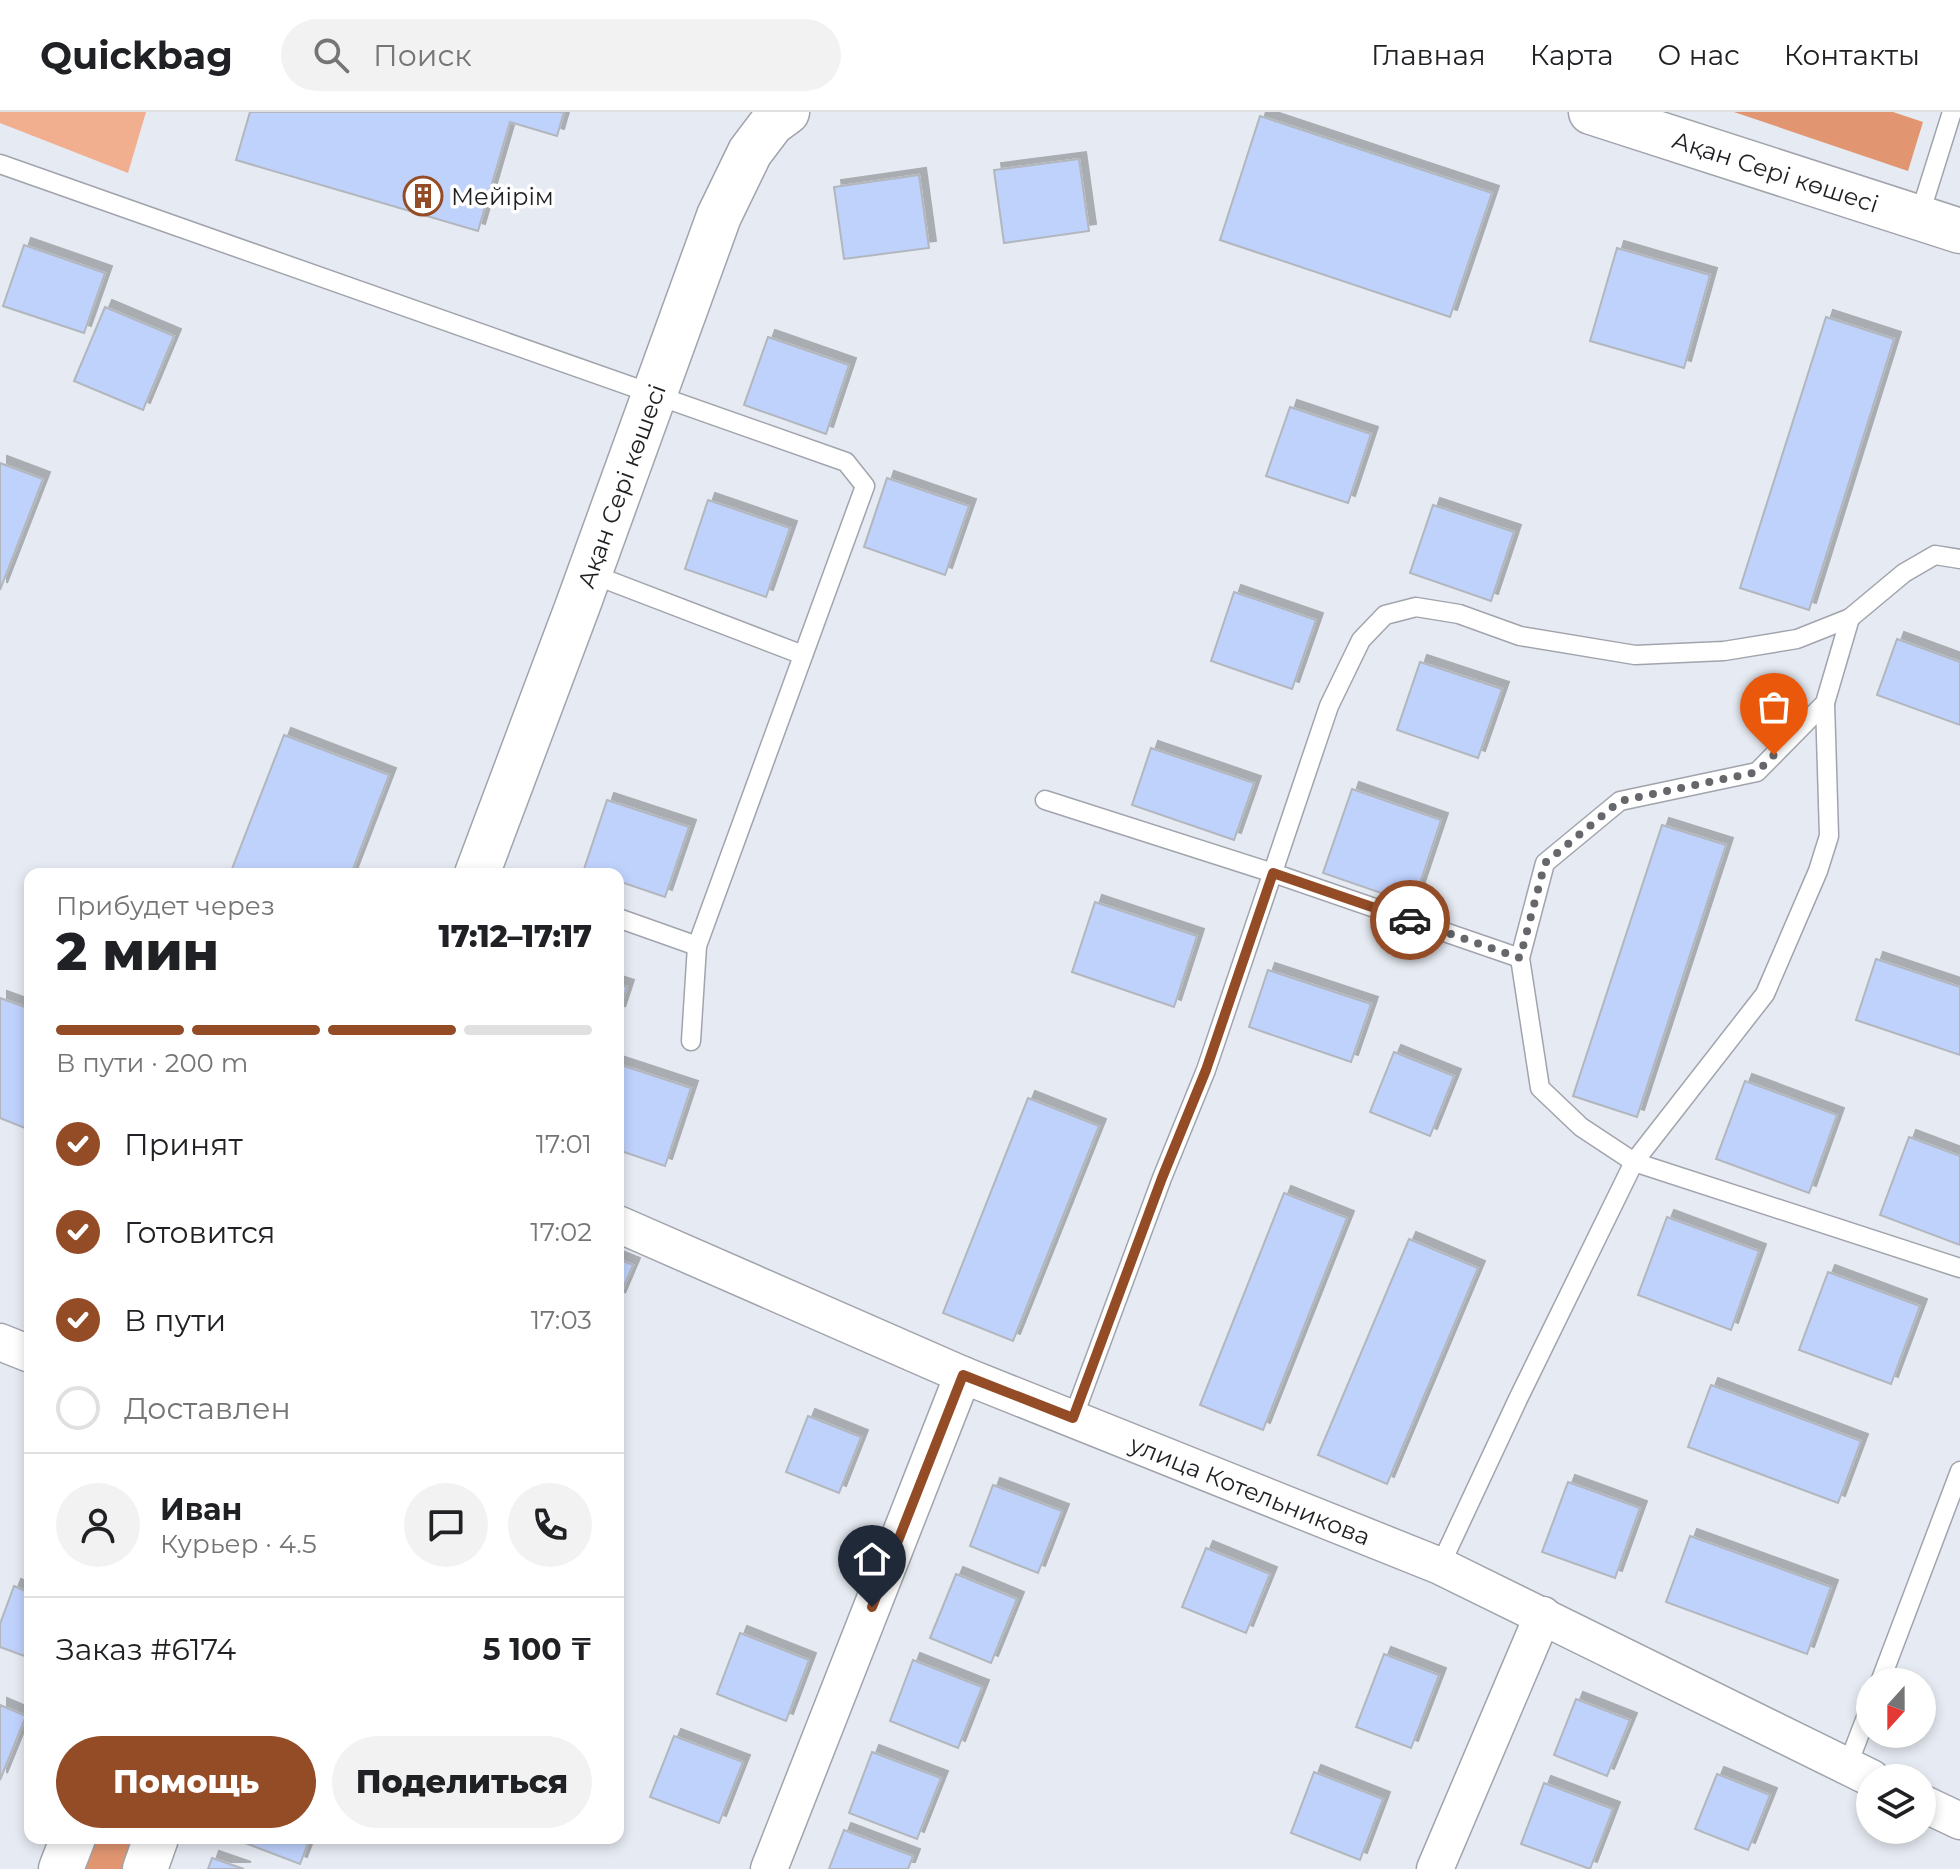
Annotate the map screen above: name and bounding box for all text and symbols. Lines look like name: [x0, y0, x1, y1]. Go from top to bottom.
search box: [281, 19, 841, 91]
text: Quickbag: [40, 32, 233, 79]
icon: search: [309, 33, 353, 77]
text: Поиск: [373, 37, 472, 74]
text: Главная: [1371, 38, 1486, 72]
text: Карта: [1530, 38, 1614, 72]
text: О нас: [1658, 38, 1740, 72]
text: Контакты: [1784, 38, 1920, 72]
street label: Ақан Сері көшесі: [1669, 125, 1882, 218]
building icon: Мейiрiм: [402, 175, 444, 217]
place label: Мейiрiм: [451, 182, 554, 211]
street label: Ақан Сері көшесі: [571, 380, 671, 592]
pin: [1740, 673, 1808, 755]
icon: bag: [1752, 685, 1796, 729]
courier: [1370, 880, 1450, 960]
text: Прибудет через: [56, 890, 275, 922]
icon: car: [1388, 898, 1432, 942]
text: 17:12–17:17: [439, 918, 592, 955]
text: 2 мин: [56, 920, 219, 983]
text: В пути · 200 m: [56, 1047, 248, 1079]
icon: check: [56, 1122, 100, 1166]
text: Принят: [124, 1126, 243, 1163]
text: 17:01: [536, 1128, 592, 1160]
icon: check: [56, 1210, 100, 1254]
text: Готовится: [124, 1214, 276, 1251]
text: 17:02: [530, 1216, 592, 1248]
icon: check: [56, 1298, 100, 1342]
text: В пути: [124, 1302, 226, 1339]
text: 17:03: [531, 1304, 592, 1336]
text: Доставлен: [124, 1390, 291, 1427]
street label: улица Котельникова: [1125, 1429, 1375, 1551]
button: person: [56, 1483, 140, 1567]
button: chat: [404, 1483, 488, 1567]
button: phone: [508, 1483, 592, 1567]
text: Иван: [160, 1491, 242, 1528]
pin: [838, 1525, 906, 1607]
text: Курьер · 4.5: [160, 1528, 317, 1560]
icon: home: [850, 1537, 894, 1581]
text: Заказ #6174: [56, 1631, 236, 1668]
text: 5 100 ₸: [483, 1631, 592, 1668]
north arrow: [1856, 1668, 1936, 1748]
map controls: [1856, 1668, 1936, 1844]
button: Помощь: [56, 1736, 316, 1828]
button: Поделиться: [332, 1736, 592, 1828]
button: layers: [1856, 1764, 1936, 1844]

